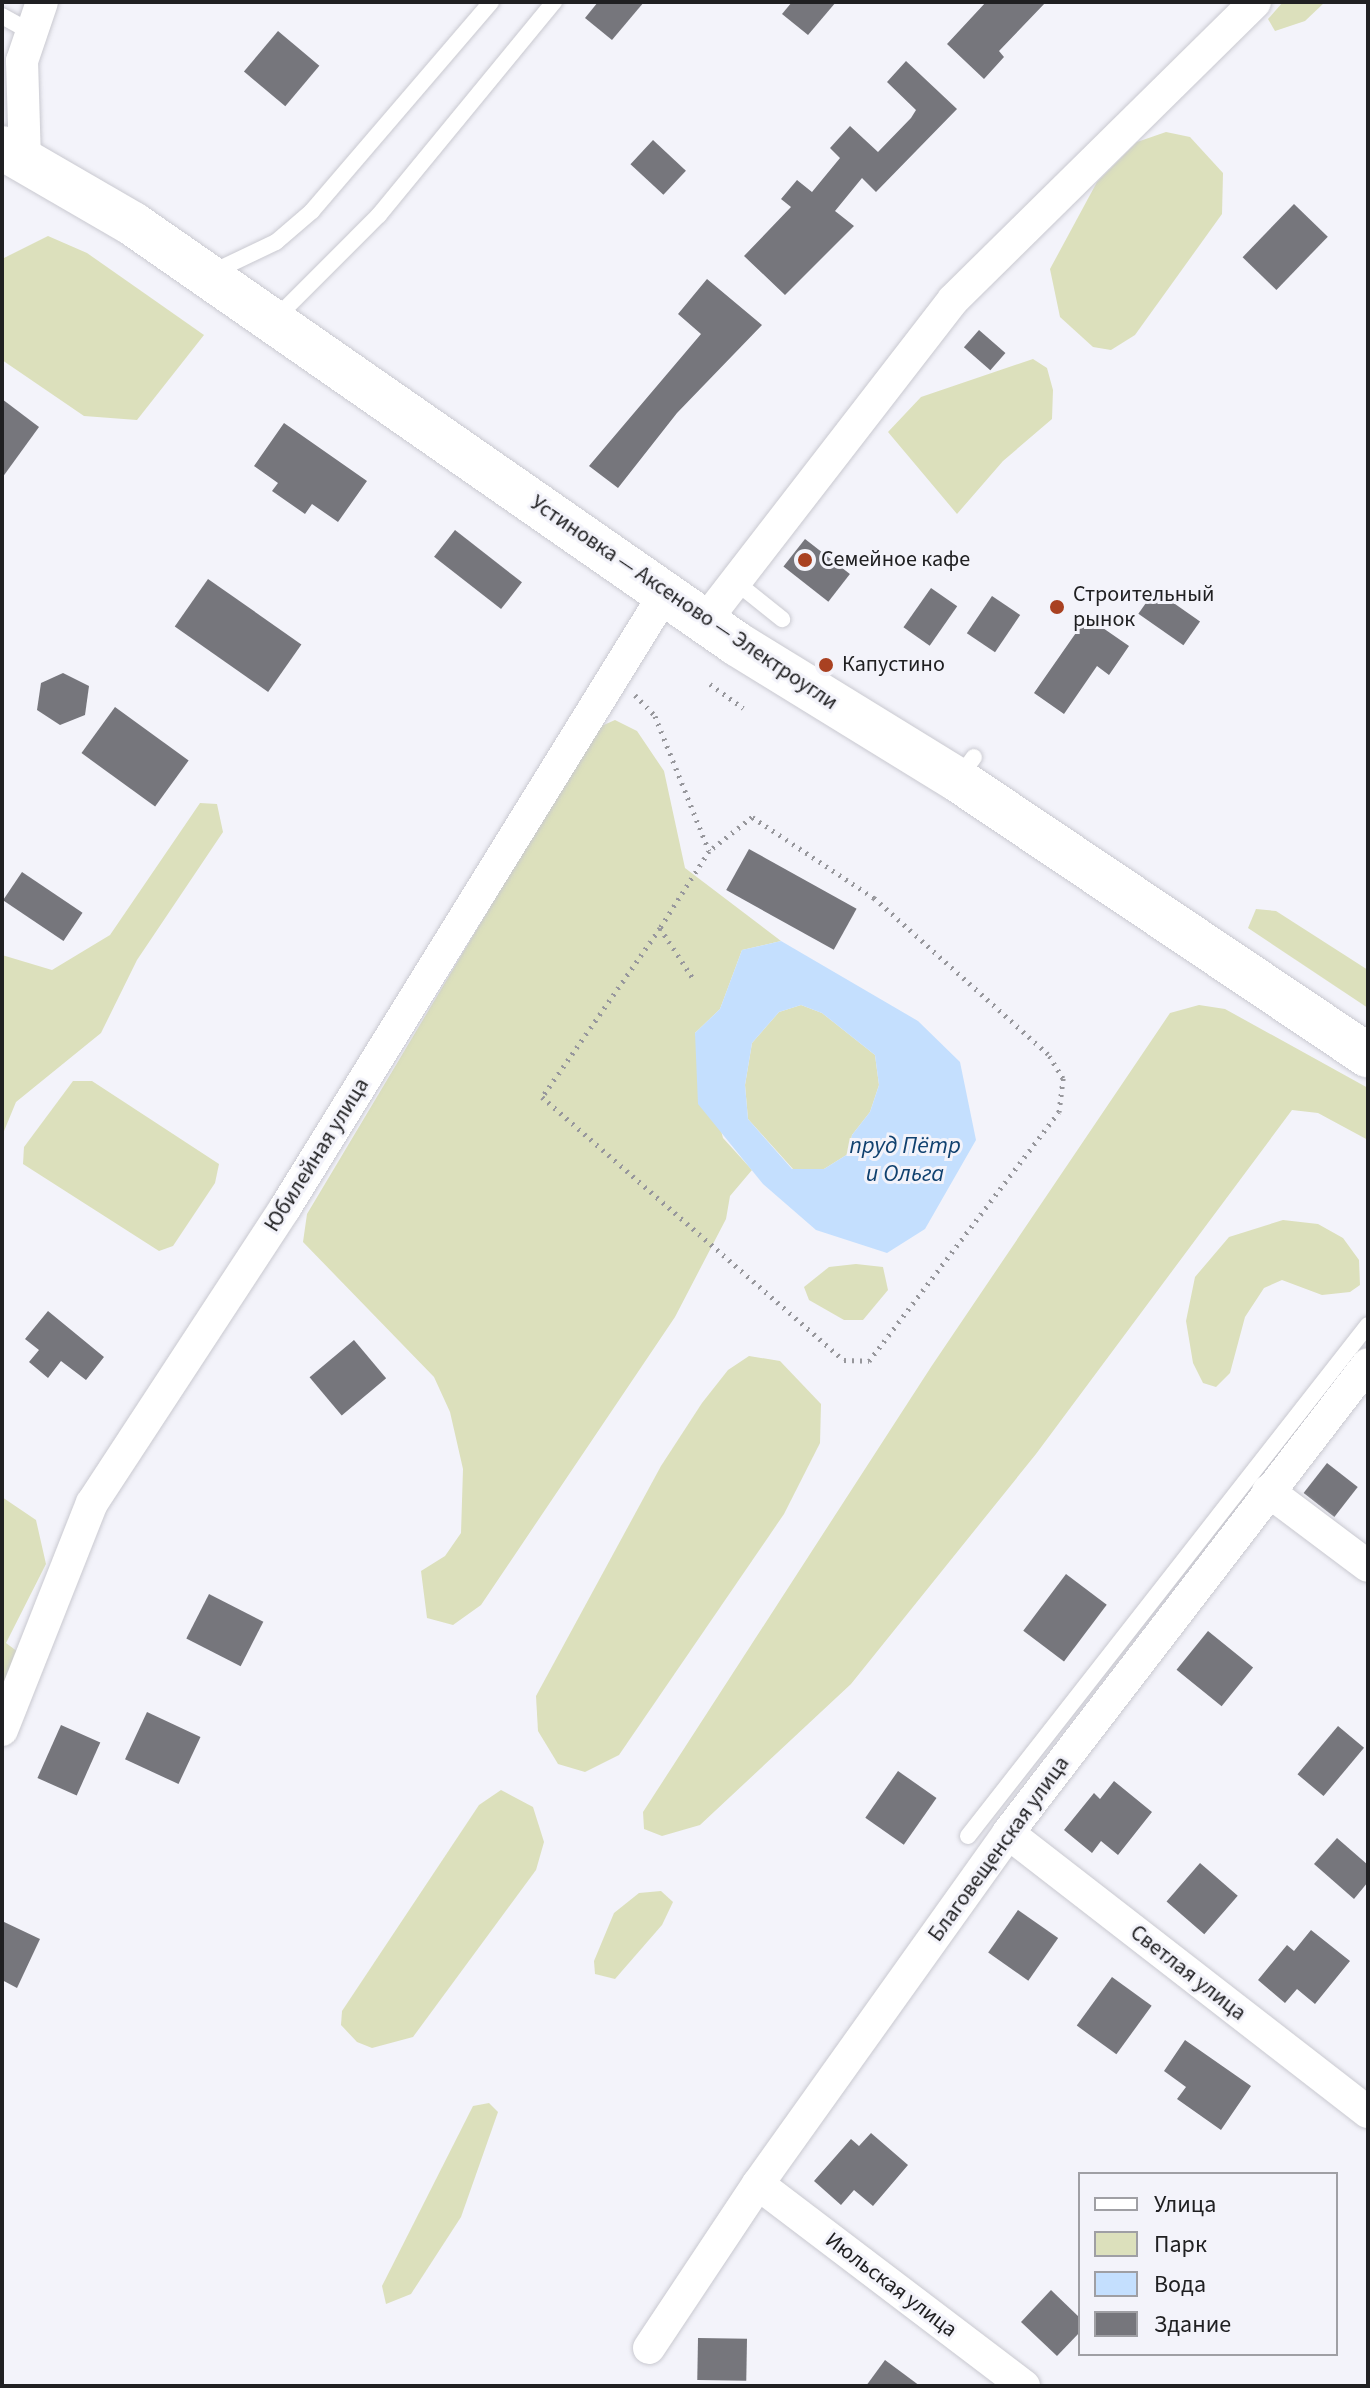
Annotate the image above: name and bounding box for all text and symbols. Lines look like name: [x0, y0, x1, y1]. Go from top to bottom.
street label: Устиновка — Аксеново — Электроугли: [525, 490, 843, 716]
place label: Семейное кафе: [821, 547, 970, 573]
marker: Семейное кафе: [796, 551, 814, 569]
place label: Строительный рынок: [1073, 581, 1214, 632]
marker: Строительный рынок: [1048, 598, 1066, 616]
place label: Капустино: [842, 652, 945, 678]
marker: Капустино: [817, 656, 835, 674]
street label: Юбилейная улица: [259, 1073, 375, 1237]
water label: пруд Пётр и Ольга: [849, 1132, 961, 1188]
street label: Благовещенская улица: [923, 1751, 1075, 1947]
street label: Светлая улица: [1125, 1920, 1251, 2026]
legend: [1078, 2172, 1338, 2356]
text: Улица: [1154, 2187, 1216, 2222]
street label: Июльская улица: [820, 2227, 962, 2343]
text: Парк: [1154, 2227, 1207, 2262]
text: Вода: [1154, 2267, 1206, 2302]
text: Здание: [1154, 2307, 1231, 2342]

